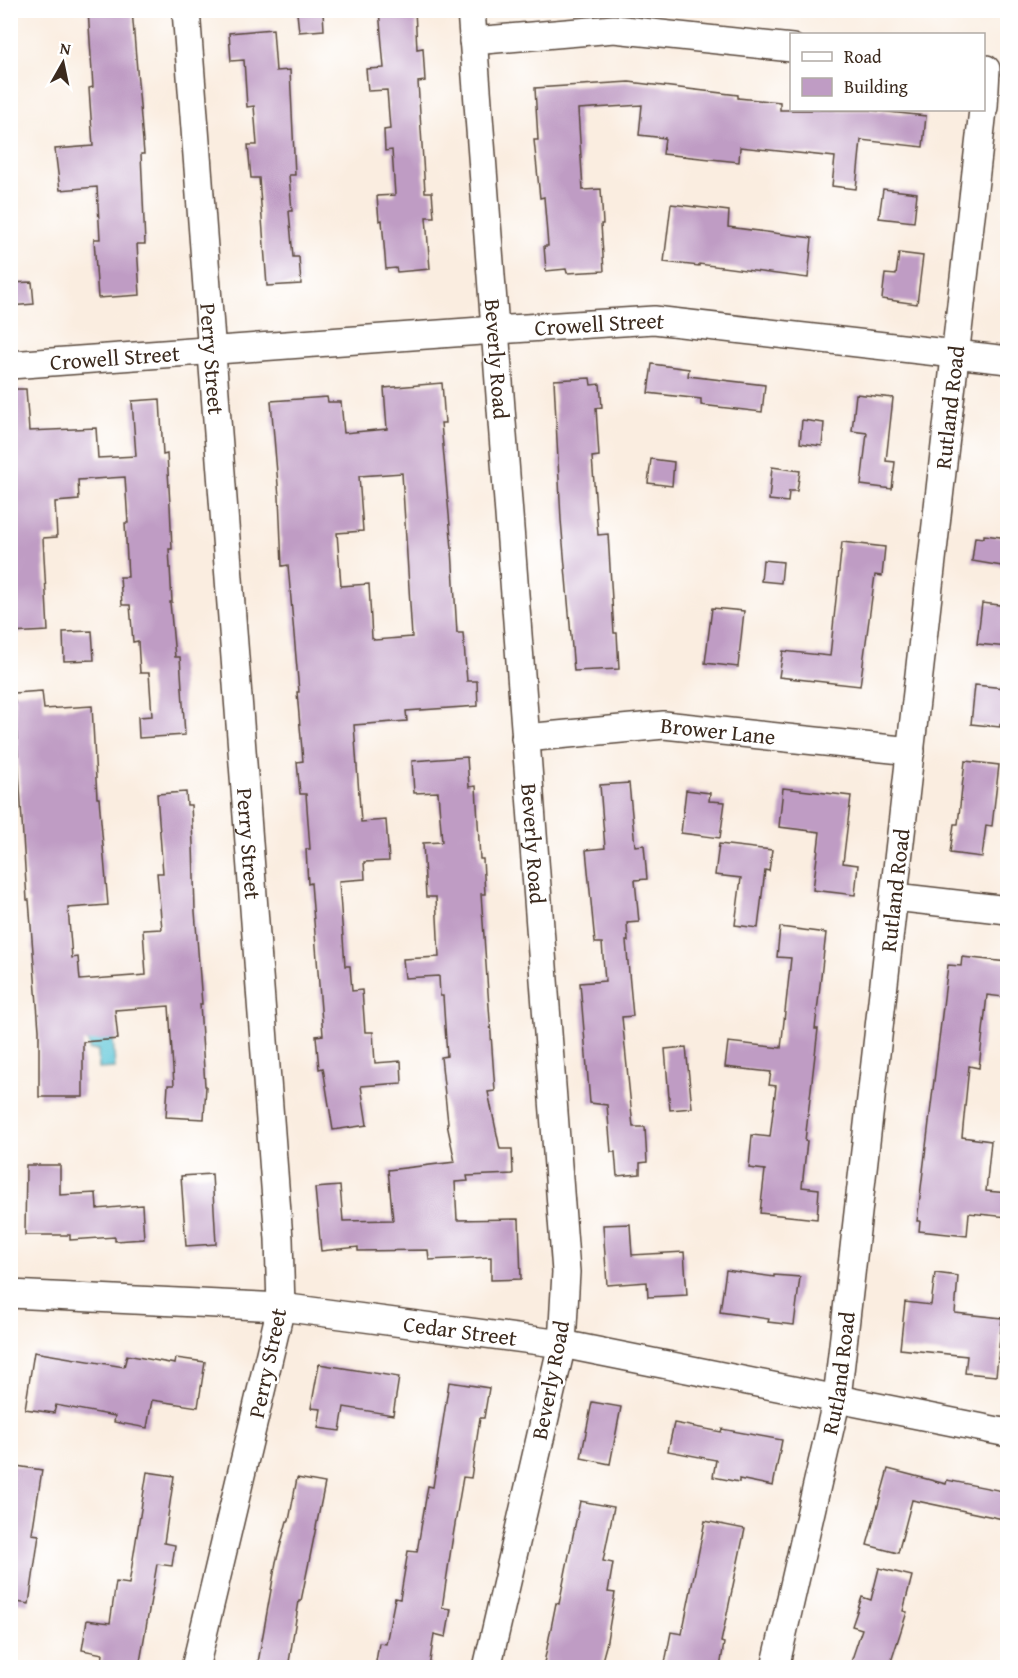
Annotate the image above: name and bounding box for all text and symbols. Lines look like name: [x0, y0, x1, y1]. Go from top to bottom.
north arrow: [33, 33, 93, 93]
legend: [790, 33, 985, 111]
text: N: [58, 35, 73, 61]
text: Road: [844, 43, 882, 70]
text: Building: [844, 73, 908, 100]
street label: Beverly Road: [477, 298, 518, 421]
street label: Perry Street: [192, 302, 233, 416]
street label: Crowell Street: [534, 304, 666, 343]
street label: Crowell Street: [49, 337, 181, 378]
street label: Rutland Road: [926, 344, 972, 471]
street label: Brower Lane: [659, 709, 777, 753]
street label: Beverly Road: [513, 782, 554, 905]
street label: Perry Street: [229, 787, 269, 901]
street label: Rutland Road: [872, 827, 917, 954]
street label: Perry Street: [240, 1305, 294, 1421]
street label: Cedar Street: [401, 1307, 519, 1354]
street label: Rutland Road: [813, 1310, 863, 1438]
street label: Beverly Road: [523, 1317, 577, 1442]

